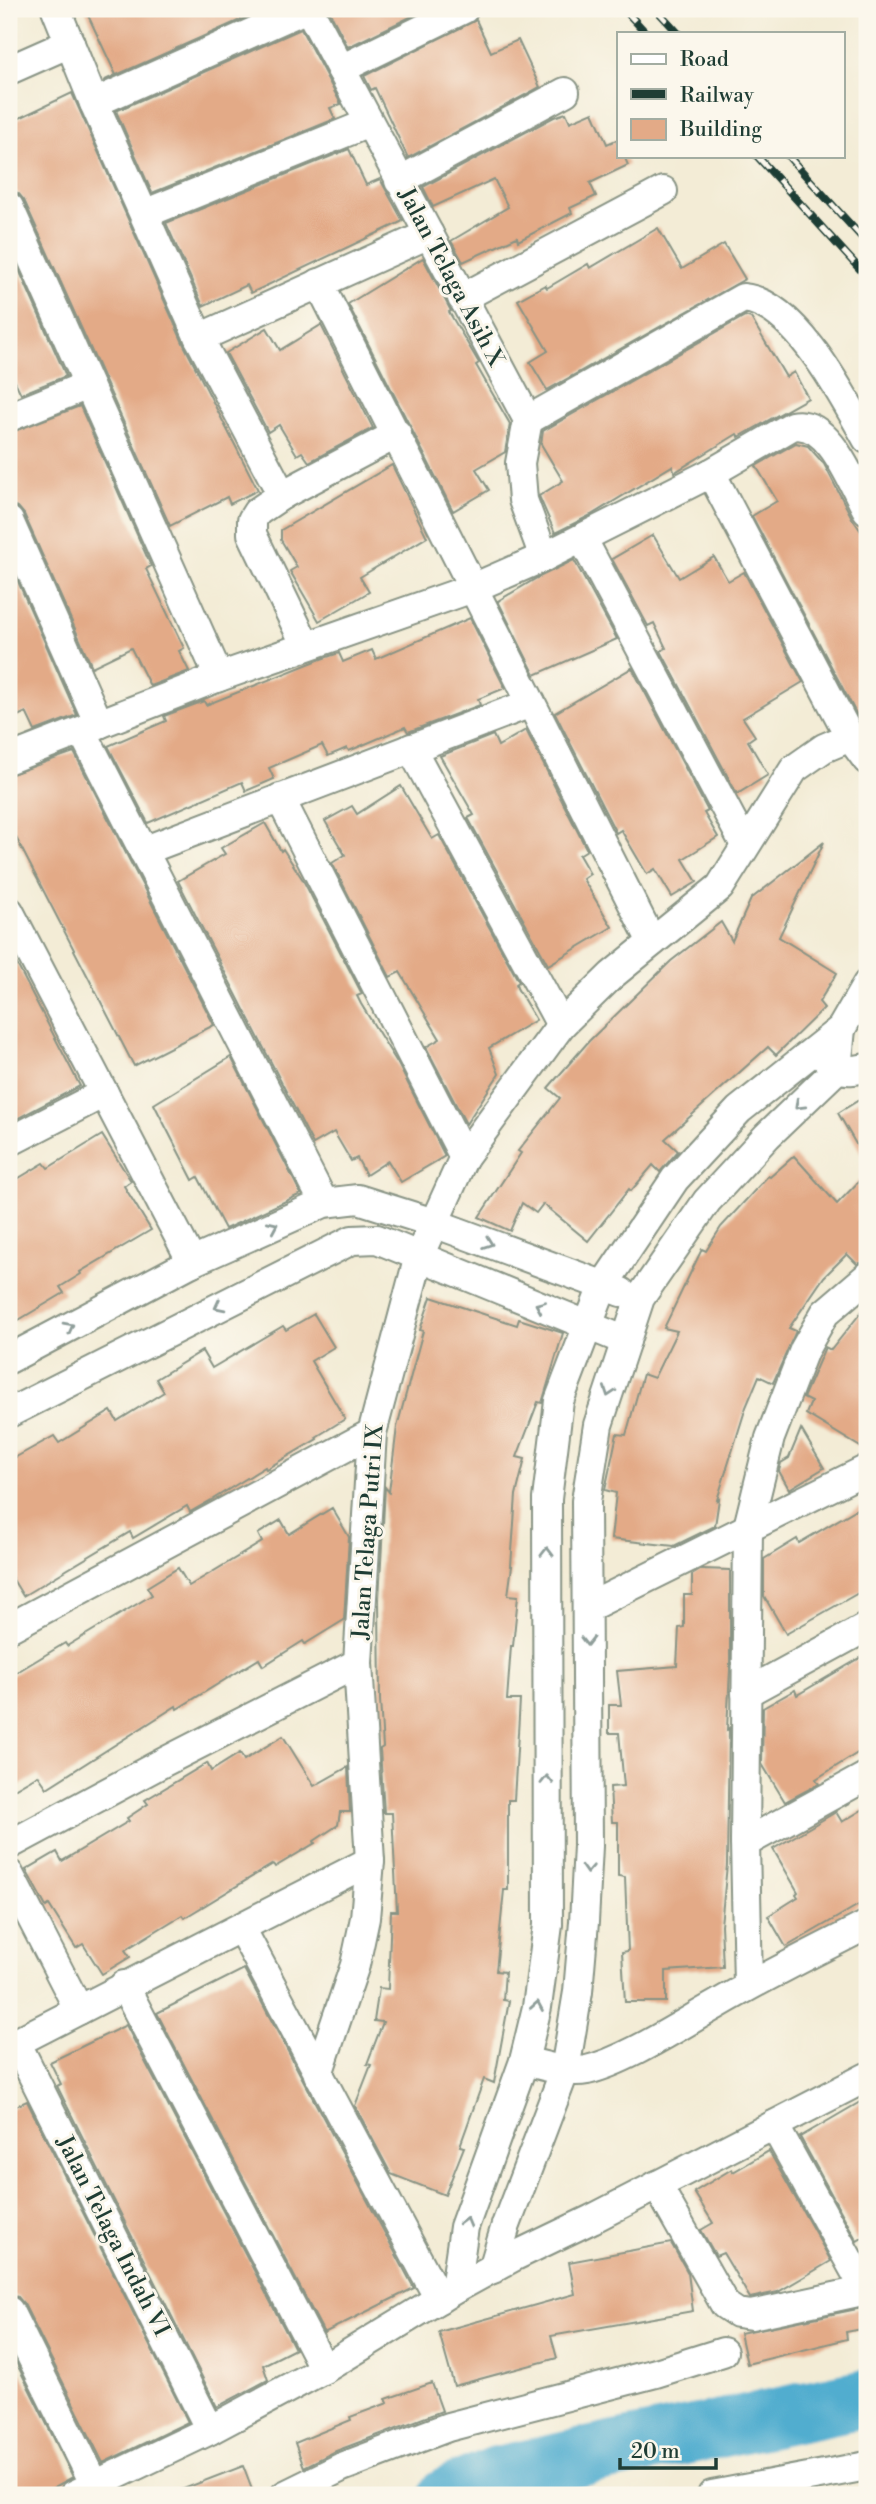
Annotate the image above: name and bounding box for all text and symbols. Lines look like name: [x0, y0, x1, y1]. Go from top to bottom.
legend: [617, 32, 844, 158]
text: Road: [680, 47, 729, 73]
text: Railway: [680, 83, 755, 109]
text: Building: [679, 117, 762, 143]
street label: Jalan Telaga Asih X: [392, 182, 511, 372]
one-way arrow: [794, 1096, 807, 1109]
one-way arrow: [266, 1220, 278, 1234]
one-way arrow: [481, 1235, 493, 1249]
one-way arrow: [214, 1298, 226, 1312]
one-way arrow: [535, 1300, 547, 1314]
one-way arrow: [62, 1322, 74, 1335]
one-way arrow: [603, 1385, 617, 1397]
street label: Jalan Telaga Putri IX: [346, 1422, 390, 1641]
one-way arrow: [539, 1546, 555, 1557]
one-way arrow: [579, 1636, 595, 1647]
one-way arrow: [539, 1774, 555, 1784]
one-way arrow: [579, 1863, 594, 1874]
one-way arrow: [528, 2000, 543, 2012]
street label: Jalan Telaga Indah VI: [50, 2130, 176, 2341]
one-way arrow: [458, 2216, 472, 2228]
scale bar: [620, 2427, 717, 2471]
text: 20 m: [631, 2439, 680, 2465]

